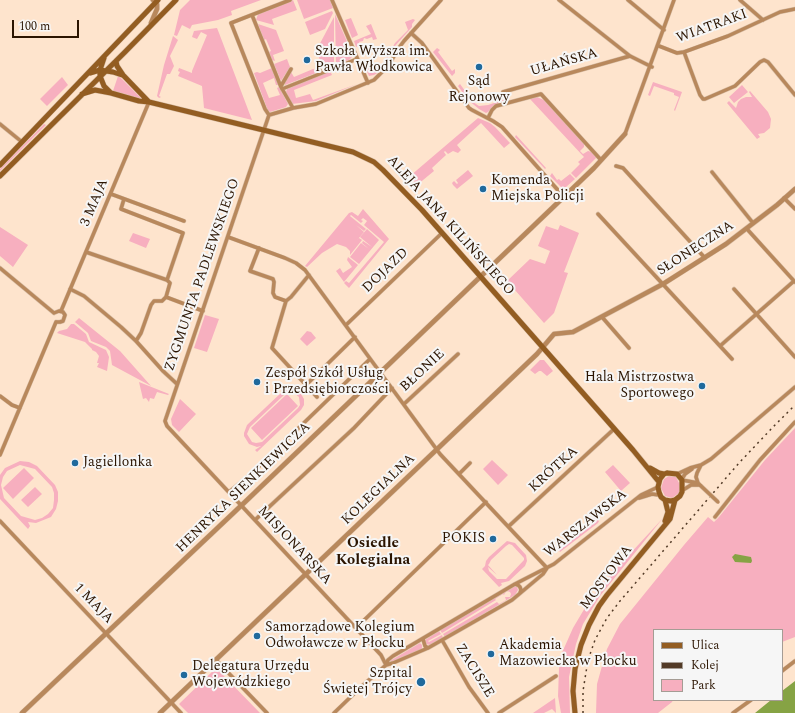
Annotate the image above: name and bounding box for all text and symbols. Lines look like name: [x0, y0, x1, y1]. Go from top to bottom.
street label: WIATRAKI: [674, 6, 750, 48]
scale bar: [14, 12, 81, 38]
text: 100 m: [19, 17, 50, 36]
place label: Szkoła Wyższa im. Pawła Włodkowica: [315, 44, 432, 76]
street label: UŁAŃSKA: [528, 45, 600, 81]
marker: Szkoła Wyższa im. Pawła Włodkowica: [302, 55, 312, 65]
marker: Sąd Rejonowy: [474, 62, 484, 72]
place label: Sąd Rejonowy: [449, 74, 509, 106]
street label: ALEJA JANA KILIŃSKIEGO: [383, 153, 517, 299]
place label: Komenda Miejska Policji: [491, 173, 584, 206]
street label: ZYGMUNTA PADLEWSKIEGO: [162, 176, 244, 374]
street label: 3 MAJA: [78, 177, 112, 229]
marker: Komenda Miejska Policji: [478, 184, 488, 194]
street label: SŁONECZNA: [654, 218, 738, 280]
street label: DOJAZD: [359, 245, 413, 297]
street label: BŁONIE: [397, 346, 449, 396]
place label: Zespół Szkół Usług i Przedsiębiorczości: [265, 366, 389, 398]
place label: Hala Mistrzostwa Sportowego: [585, 370, 694, 402]
marker: Zespół Szkół Usług i Przedsiębiorczości: [252, 377, 262, 387]
marker: Hala Mistrzostwa Sportowego: [697, 381, 707, 391]
street label: HENRYKA SIENKIEWICZA: [173, 419, 315, 557]
street label: KRÓTKA: [526, 444, 582, 496]
street label: KOLEGIALNA: [339, 451, 419, 529]
place label: Jagiellonka: [83, 455, 152, 471]
marker: Jagiellonka: [70, 458, 80, 468]
street label: WARSZAWSKA: [541, 486, 631, 562]
street label: MISJONARSKA: [253, 503, 335, 589]
place label: POKIS: [442, 531, 485, 547]
marker: POKIS: [488, 534, 498, 544]
district label: Osiedle Kolegialna: [336, 535, 410, 570]
street label: MOSTOWA: [577, 543, 637, 613]
street label: 1 MAJA: [70, 580, 116, 628]
place label: Samorządowe Kolegium Odwoławcze w Płocku: [265, 620, 415, 652]
legend: [653, 629, 783, 701]
marker: Samorządowe Kolegium Odwoławcze w Płocku: [252, 631, 262, 641]
text: Ulica: [691, 636, 720, 655]
place label: Akademia Mazowiecka w Płocku: [499, 638, 637, 670]
street label: ZACISZE: [451, 641, 497, 701]
marker: Akademia Mazowiecka w Płocku: [486, 649, 496, 659]
text: Kolej: [691, 656, 719, 675]
place label: Delegatura Urzędu Wojewódzkiego: [192, 659, 309, 692]
place label: Szpital Świętej Trójcy: [323, 666, 412, 698]
marker: Delegatura Urzędu Wojewódzkiego: [179, 670, 189, 680]
marker: Szpital Świętej Trójcy: [415, 676, 427, 688]
text: Park: [691, 676, 716, 695]

